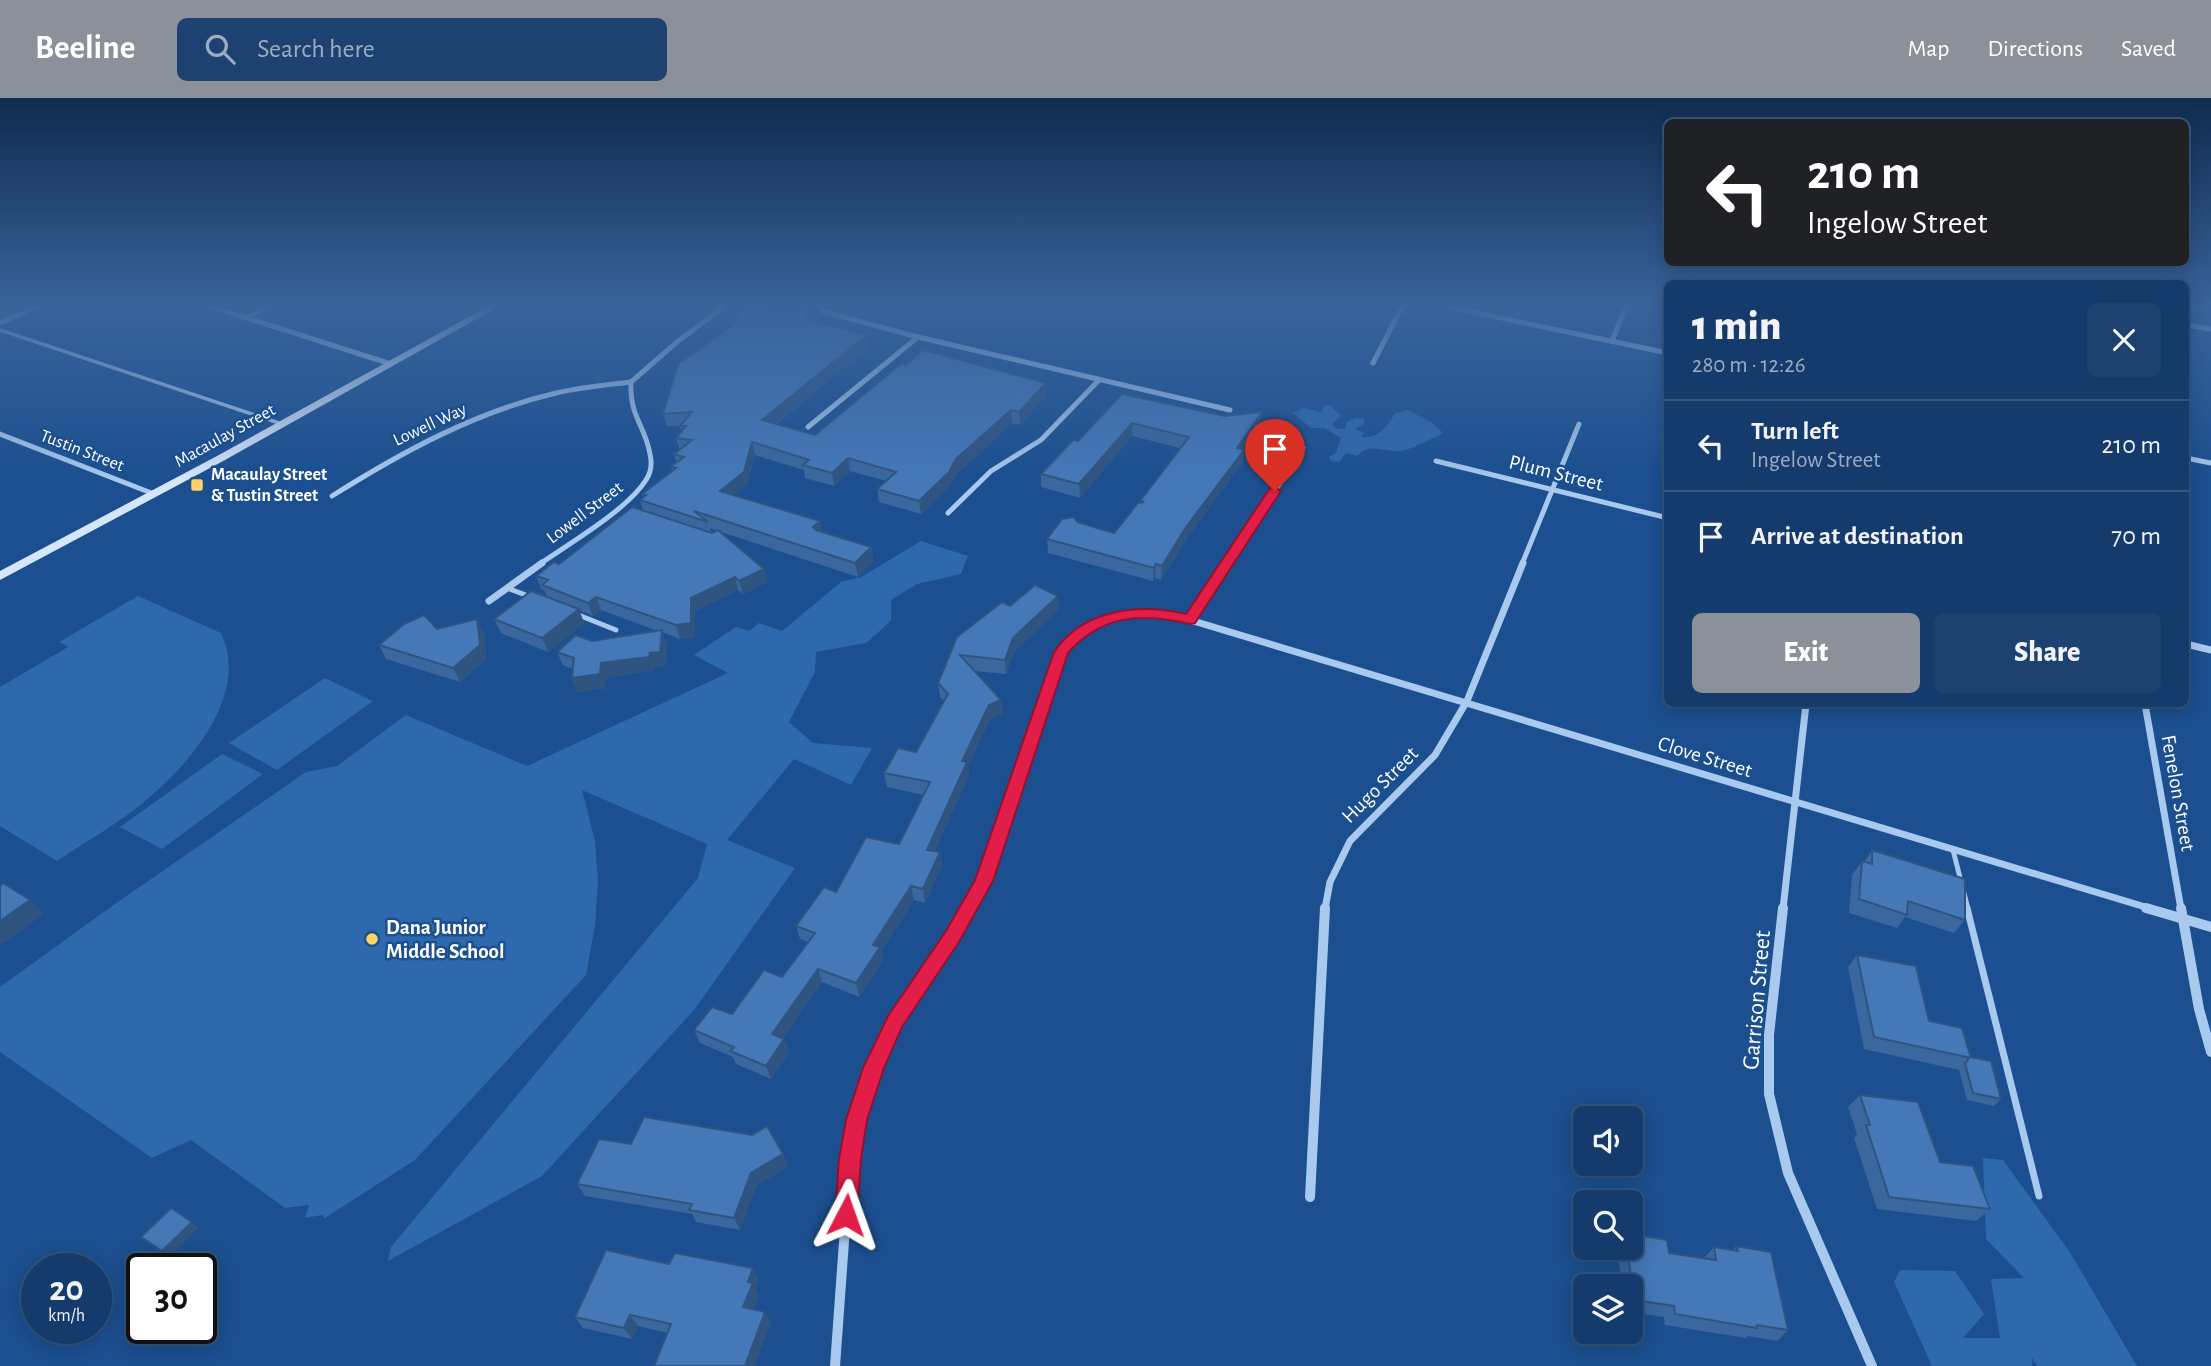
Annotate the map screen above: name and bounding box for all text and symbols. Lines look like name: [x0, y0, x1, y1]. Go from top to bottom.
search box: [177, 18, 667, 81]
icon: search: [201, 30, 239, 68]
text: Beeline: [35, 32, 135, 65]
text: Search here: [257, 36, 375, 62]
text: Map: [1907, 37, 1949, 61]
text: Directions: [1987, 37, 2083, 61]
text: Saved: [2121, 37, 2176, 61]
icon: left: [1692, 147, 1783, 238]
text: 210 m: [1807, 149, 1920, 198]
text: Ingelow Street: [1807, 207, 1987, 239]
button: close: [2087, 303, 2161, 377]
text: 1 min: [1692, 305, 1781, 347]
text: 280 m · 12:26: [1692, 354, 1805, 377]
street label: Lowell Way: [391, 400, 470, 450]
street label: Macaulay Street: [172, 401, 279, 471]
text: Turn left: [1751, 418, 1839, 444]
pin: [1245, 419, 1305, 491]
street label: Tustin Street: [38, 427, 127, 475]
icon: left: [1692, 427, 1730, 465]
icon: arrive: [1256, 430, 1294, 468]
text: 210 m: [2101, 432, 2161, 458]
text: Ingelow Street: [1751, 449, 1881, 472]
street label: Plum Street: [1507, 451, 1606, 495]
place label: Macaulay Street & Tustin Street: [211, 466, 327, 505]
marker: Macaulay Street & Tustin Street: [189, 477, 205, 493]
street label: Lowell Street: [544, 479, 627, 547]
icon: arrive: [1692, 518, 1730, 556]
text: Arrive at destination: [1751, 523, 1964, 549]
text: 70 m: [2111, 523, 2161, 549]
button: Exit: [1692, 613, 1920, 693]
button: Share: [1934, 613, 2161, 693]
street label: Clove Street: [1655, 733, 1755, 781]
street label: Fenelon Street: [2157, 733, 2199, 853]
street label: Hugo Street: [1338, 743, 1422, 827]
place label: Dana Junior Middle School: [386, 917, 505, 962]
street label: Garrison Street: [1739, 929, 1775, 1071]
marker: Dana Junior Middle School: [364, 931, 380, 947]
map controls: [1573, 1106, 1643, 1344]
button: sound: [1573, 1106, 1643, 1176]
position arrow: [809, 1178, 883, 1252]
button: search: [1573, 1190, 1643, 1260]
speed limit sign: 30: [126, 1253, 217, 1344]
text: 20: [49, 1272, 84, 1307]
button: layers: [1573, 1274, 1643, 1344]
text: km/h: [48, 1307, 85, 1325]

